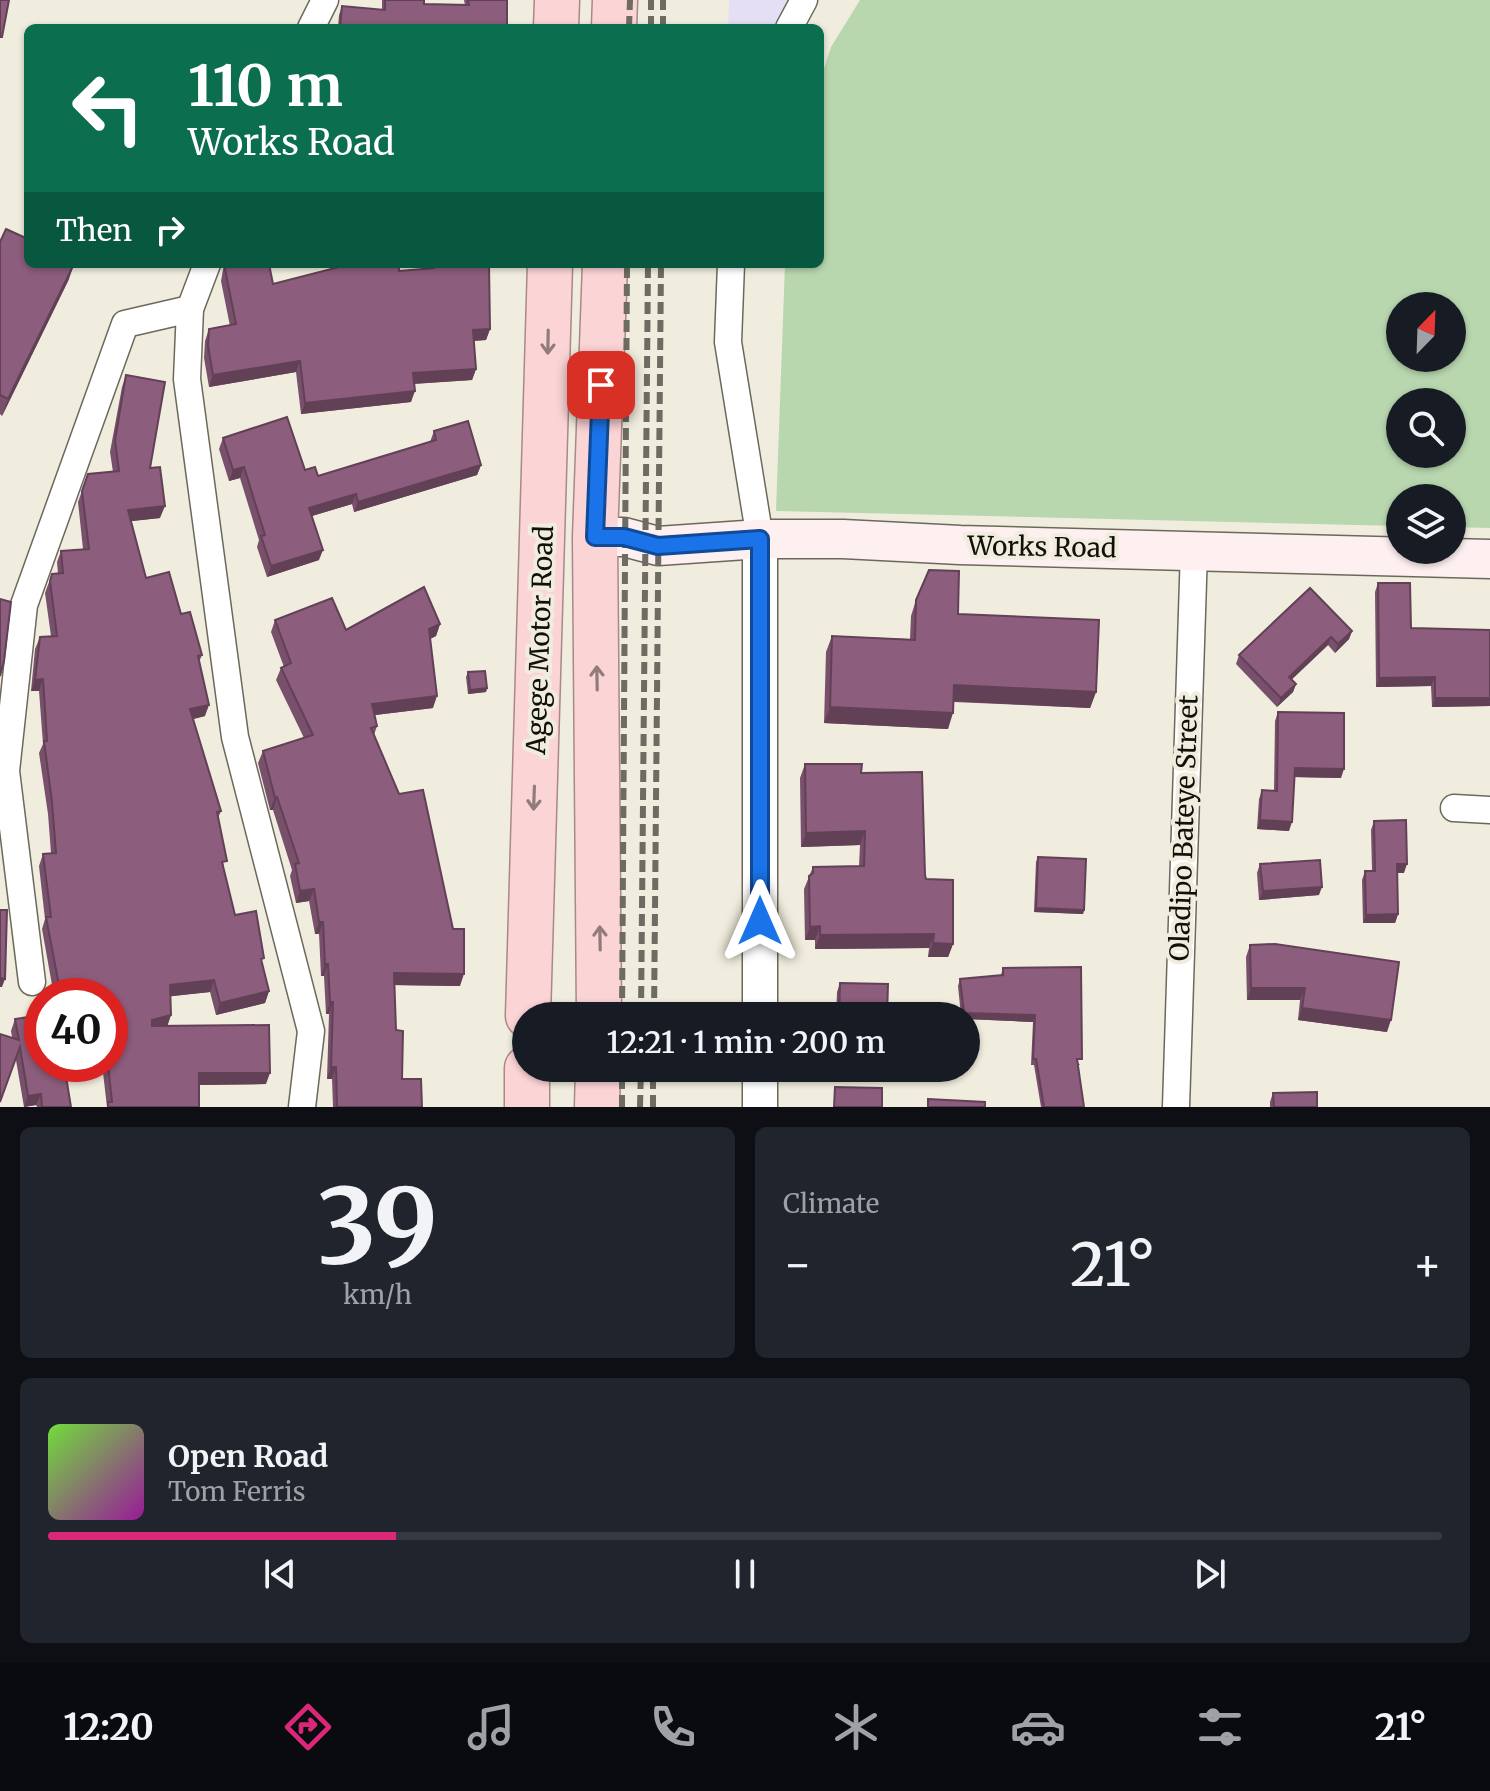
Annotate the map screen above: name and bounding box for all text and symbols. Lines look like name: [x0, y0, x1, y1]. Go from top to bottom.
text: 110 m: [188, 51, 343, 121]
icon: left: [56, 56, 160, 160]
text: Works Road: [188, 120, 395, 165]
icon: right: [148, 208, 192, 252]
text: Then: [56, 211, 132, 249]
north arrow: [1386, 292, 1466, 372]
map controls: [1386, 292, 1466, 564]
one-way arrow: [540, 328, 556, 355]
pin: [567, 351, 635, 419]
icon: arrive: [579, 363, 623, 407]
button: search: [1386, 388, 1466, 468]
button: layers: [1386, 484, 1466, 564]
street label: Agege Motor Road: [519, 525, 560, 756]
street label: Works Road: [966, 529, 1117, 564]
one-way arrow: [589, 665, 605, 692]
street label: Oladipo Bateye Street: [1162, 694, 1205, 962]
one-way arrow: [527, 784, 542, 811]
position arrow: [718, 879, 802, 963]
one-way arrow: [592, 925, 608, 952]
speed limit sign: 40: [24, 978, 128, 1082]
text: 12:21 · 1 min · 200 m: [607, 1023, 885, 1061]
text: 39: [317, 1161, 438, 1291]
text: Climate: [783, 1187, 879, 1220]
text: 21°: [1070, 1227, 1155, 1302]
text: −: [783, 1237, 812, 1292]
text: +: [1413, 1237, 1442, 1292]
text: km/h: [343, 1278, 412, 1311]
text: Open Road: [168, 1437, 328, 1475]
text: Tom Ferris: [168, 1475, 306, 1508]
icon: previous: [258, 1552, 302, 1596]
icon: pause: [723, 1552, 767, 1596]
icon: next: [1188, 1552, 1232, 1596]
icon: directions: [280, 1699, 336, 1755]
icon: music: [463, 1699, 519, 1755]
icon: phone: [645, 1699, 701, 1755]
icon: climate: [828, 1699, 884, 1755]
icon: car: [1010, 1699, 1066, 1755]
icon: filters: [1192, 1699, 1248, 1755]
text: 12:20: [63, 1705, 154, 1750]
text: 21°: [1375, 1705, 1427, 1750]

